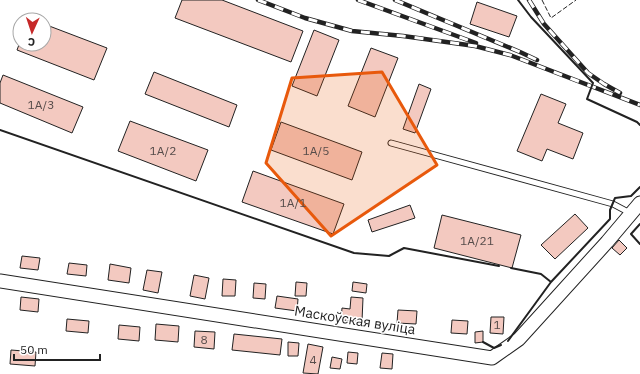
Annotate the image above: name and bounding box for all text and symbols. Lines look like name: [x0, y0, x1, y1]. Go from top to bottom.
north arrow: [12, 12, 52, 52]
text: С: [28, 35, 35, 49]
house number: 1А/3: [28, 97, 54, 112]
house number: 1А/2: [150, 143, 176, 158]
house number: 1А/5: [303, 143, 329, 158]
house number: 1А/1: [280, 195, 306, 210]
house number: 1А/21: [460, 233, 494, 248]
street label: Маскоўская вуліца: [293, 302, 417, 339]
house number: 1: [493, 317, 501, 332]
house number: 8: [200, 332, 208, 347]
scale bar: [14, 336, 100, 362]
text: 50 m: [20, 342, 48, 357]
house number: 4: [309, 352, 317, 367]

